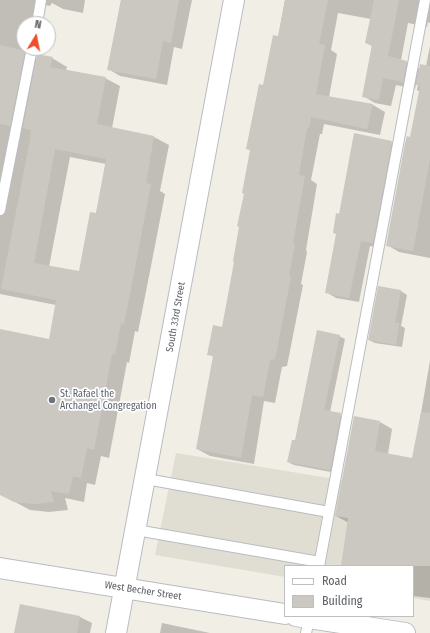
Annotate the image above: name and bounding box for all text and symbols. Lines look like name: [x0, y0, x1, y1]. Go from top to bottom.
north arrow: [16, 16, 56, 56]
text: N: [34, 18, 42, 32]
street label: South 33rd Street: [164, 281, 188, 353]
place label: St. Rafael the Archangel Congregation: [60, 388, 157, 412]
marker: St. Rafael the Archangel Congregation: [47, 395, 57, 405]
legend: [284, 565, 414, 617]
text: Road: [322, 574, 347, 588]
street label: West Becher Street: [104, 579, 182, 603]
text: Building: [322, 594, 362, 608]

